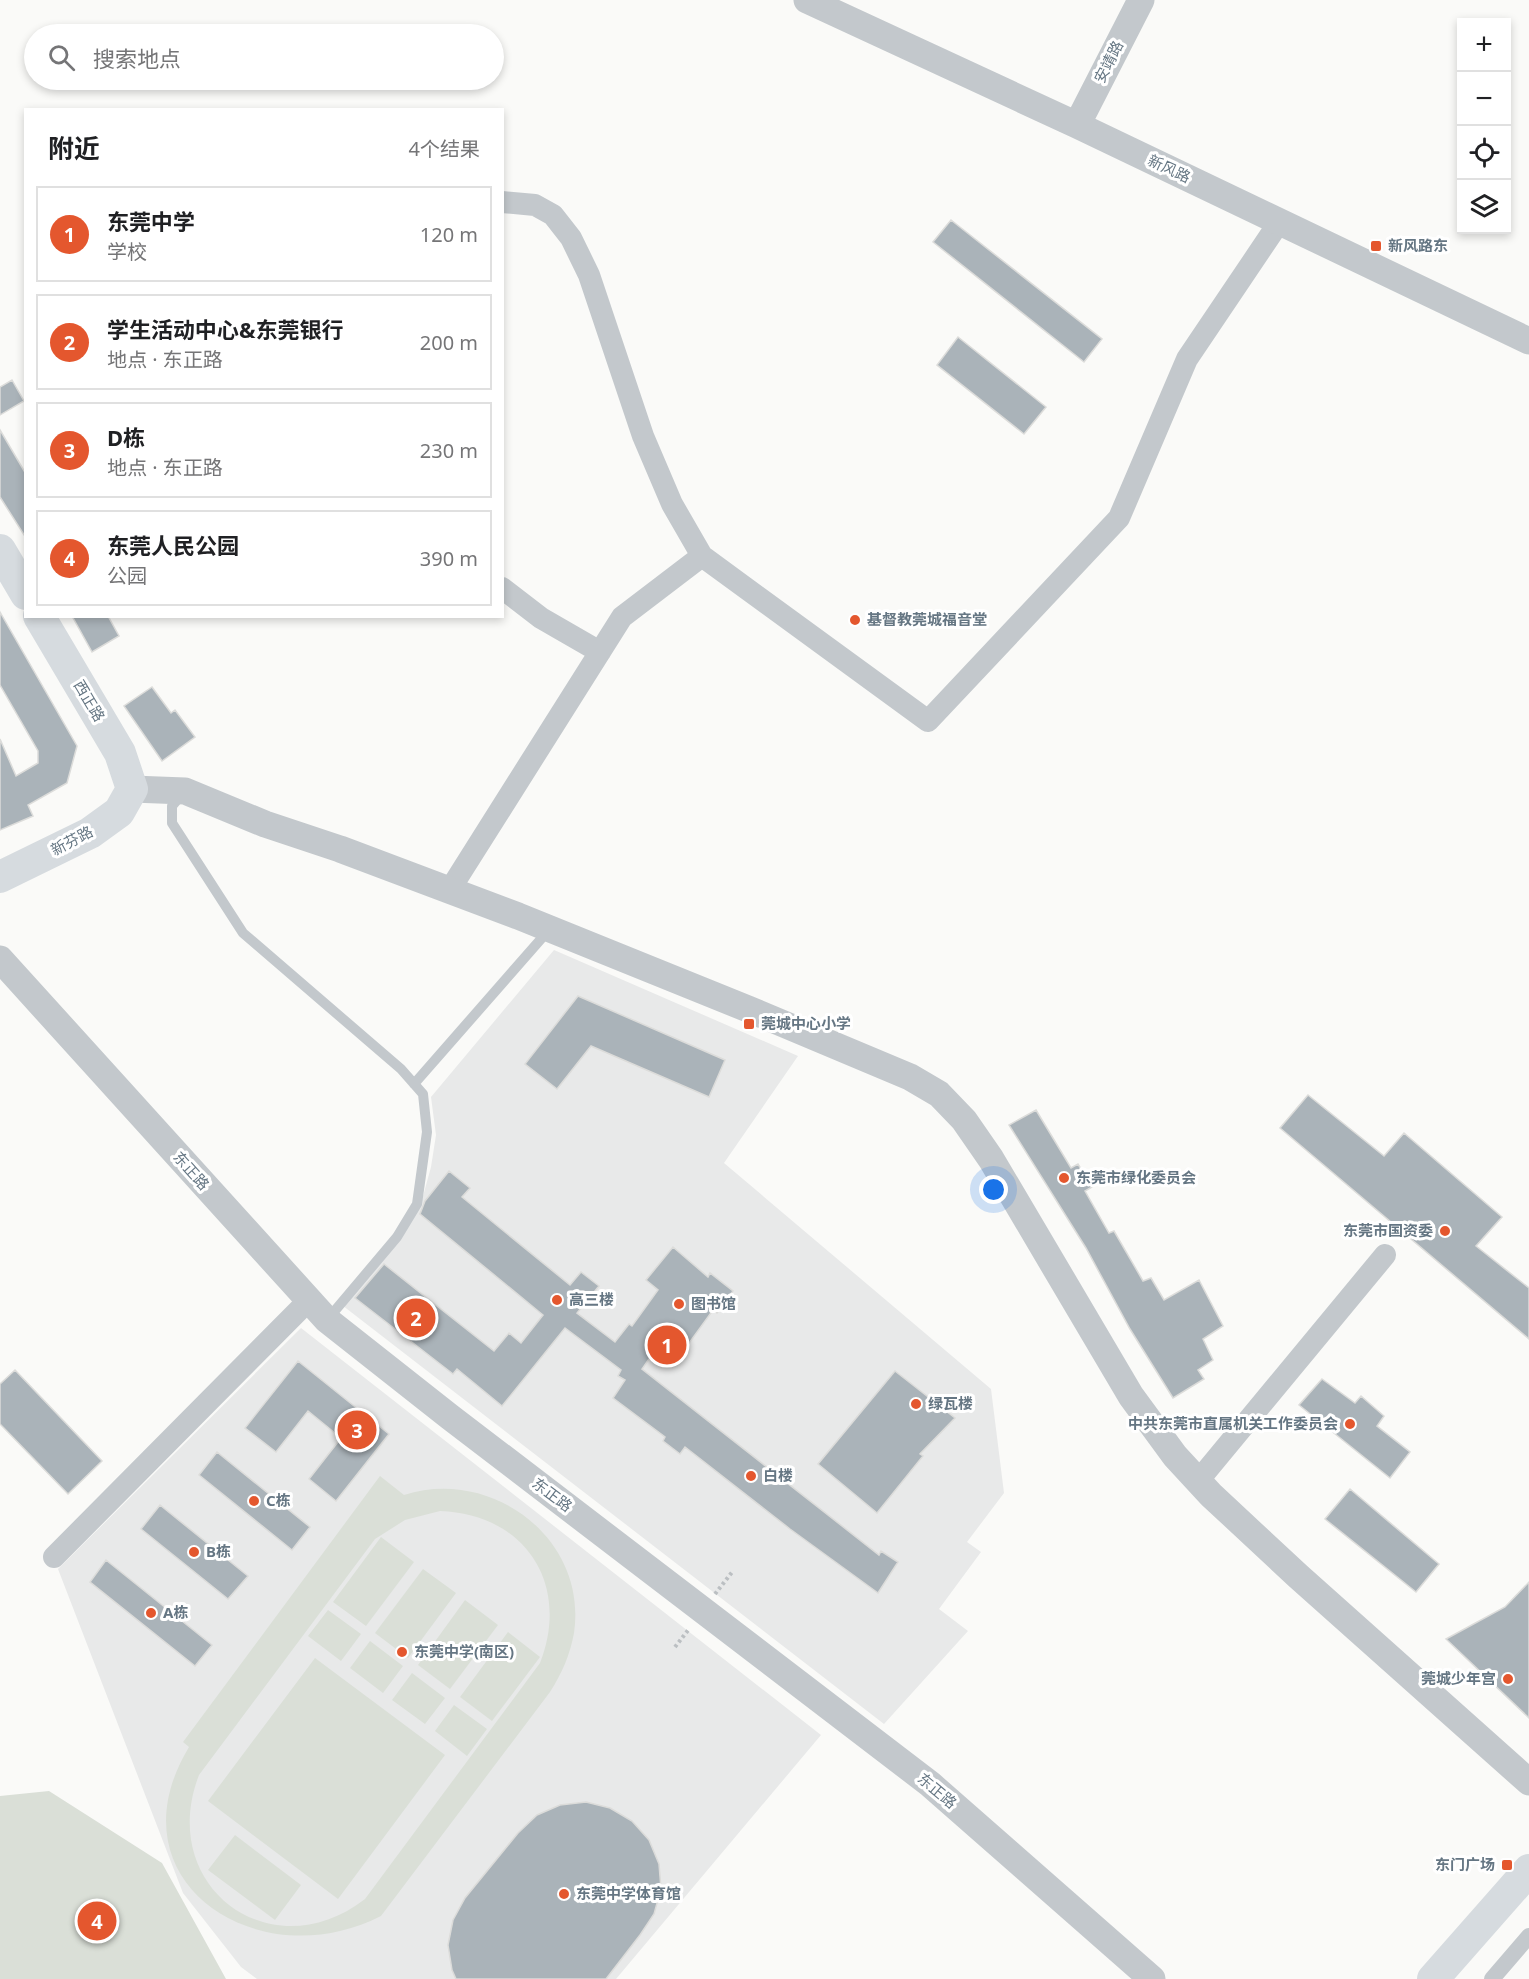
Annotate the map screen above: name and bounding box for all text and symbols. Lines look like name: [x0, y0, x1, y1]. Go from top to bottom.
map controls: [1457, 18, 1511, 234]
button: +: [1457, 18, 1511, 72]
search box: [24, 24, 504, 90]
street label: 安靖路: [1089, 37, 1127, 86]
icon: search: [45, 41, 78, 74]
text: 搜索地点: [93, 43, 181, 73]
button: −: [1457, 72, 1511, 126]
button: locate: [1457, 126, 1511, 180]
text: 附近: [48, 130, 100, 166]
text: 4个结果: [409, 135, 480, 162]
street label: 新风路: [1145, 150, 1194, 187]
button: layers: [1457, 180, 1511, 234]
text: 东莞中学: [107, 206, 195, 236]
text: 1: [64, 221, 75, 248]
text: 120 m: [420, 221, 478, 248]
place label: 新风路东: [1388, 235, 1448, 255]
text: 学校: [107, 238, 147, 265]
marker: 新风路东: [1369, 239, 1383, 253]
text: 学生活动中心&东莞银行: [107, 314, 344, 344]
text: 2: [64, 329, 75, 356]
text: 200 m: [420, 329, 478, 356]
text: 地点 · 东正路: [107, 346, 223, 373]
text: D栋: [107, 422, 145, 452]
text: 3: [64, 437, 75, 464]
text: 230 m: [420, 437, 478, 464]
text: 地点 · 东正路: [107, 454, 223, 481]
text: 东莞人民公园: [107, 530, 239, 560]
text: 4: [64, 545, 75, 572]
text: 390 m: [420, 545, 478, 572]
text: 公园: [107, 562, 147, 589]
place label: 基督教莞城福音堂: [867, 609, 987, 629]
marker: 基督教莞城福音堂: [848, 613, 862, 627]
street label: 西正路: [70, 676, 110, 725]
street label: 新芬路: [47, 821, 96, 860]
place label: 莞城中心小学: [761, 1013, 851, 1033]
marker: 莞城中心小学: [742, 1017, 756, 1031]
street label: 东正路: [169, 1147, 214, 1194]
place label: 东莞市绿化委员会: [1076, 1167, 1196, 1187]
marker: 东莞市绿化委员会: [1057, 1171, 1071, 1185]
your location: [979, 1175, 1008, 1204]
place label: 东莞市国资委: [1343, 1220, 1433, 1240]
marker: 东莞市国资委: [1438, 1224, 1452, 1238]
place label: 高三楼: [569, 1289, 614, 1309]
marker: 高三楼: [550, 1293, 564, 1307]
place label: 图书馆: [691, 1293, 736, 1313]
pin: 2: [396, 1296, 436, 1340]
marker: 图书馆: [672, 1297, 686, 1311]
pin: 1: [648, 1322, 686, 1368]
place label: 绿瓦楼: [928, 1393, 973, 1413]
marker: 绿瓦楼: [909, 1397, 923, 1411]
pin: 3: [338, 1408, 376, 1452]
place label: 中共东莞市直属机关工作委员会: [1128, 1413, 1338, 1433]
marker: 中共东莞市直属机关工作委员会: [1343, 1417, 1357, 1431]
place label: 白楼: [763, 1465, 793, 1485]
marker: 白楼: [744, 1469, 758, 1483]
street label: 东正路: [529, 1473, 577, 1516]
place label: C栋: [266, 1490, 291, 1510]
marker: C栋: [247, 1494, 261, 1508]
place label: B栋: [206, 1541, 231, 1561]
marker: B栋: [187, 1545, 201, 1559]
place label: A栋: [163, 1602, 188, 1622]
marker: A栋: [144, 1606, 158, 1620]
place label: 东莞中学(南区): [414, 1641, 514, 1661]
marker: 东莞中学(南区): [395, 1645, 409, 1659]
place label: 莞城少年宫: [1421, 1668, 1496, 1688]
marker: 莞城少年宫: [1501, 1672, 1515, 1686]
street label: 东正路: [914, 1768, 961, 1812]
place label: 东门广场: [1435, 1854, 1495, 1874]
marker: 东门广场: [1500, 1858, 1514, 1872]
place label: 东莞中学体育馆: [576, 1883, 681, 1903]
marker: 东莞中学体育馆: [557, 1887, 571, 1901]
pin: 4: [78, 1898, 116, 1944]

